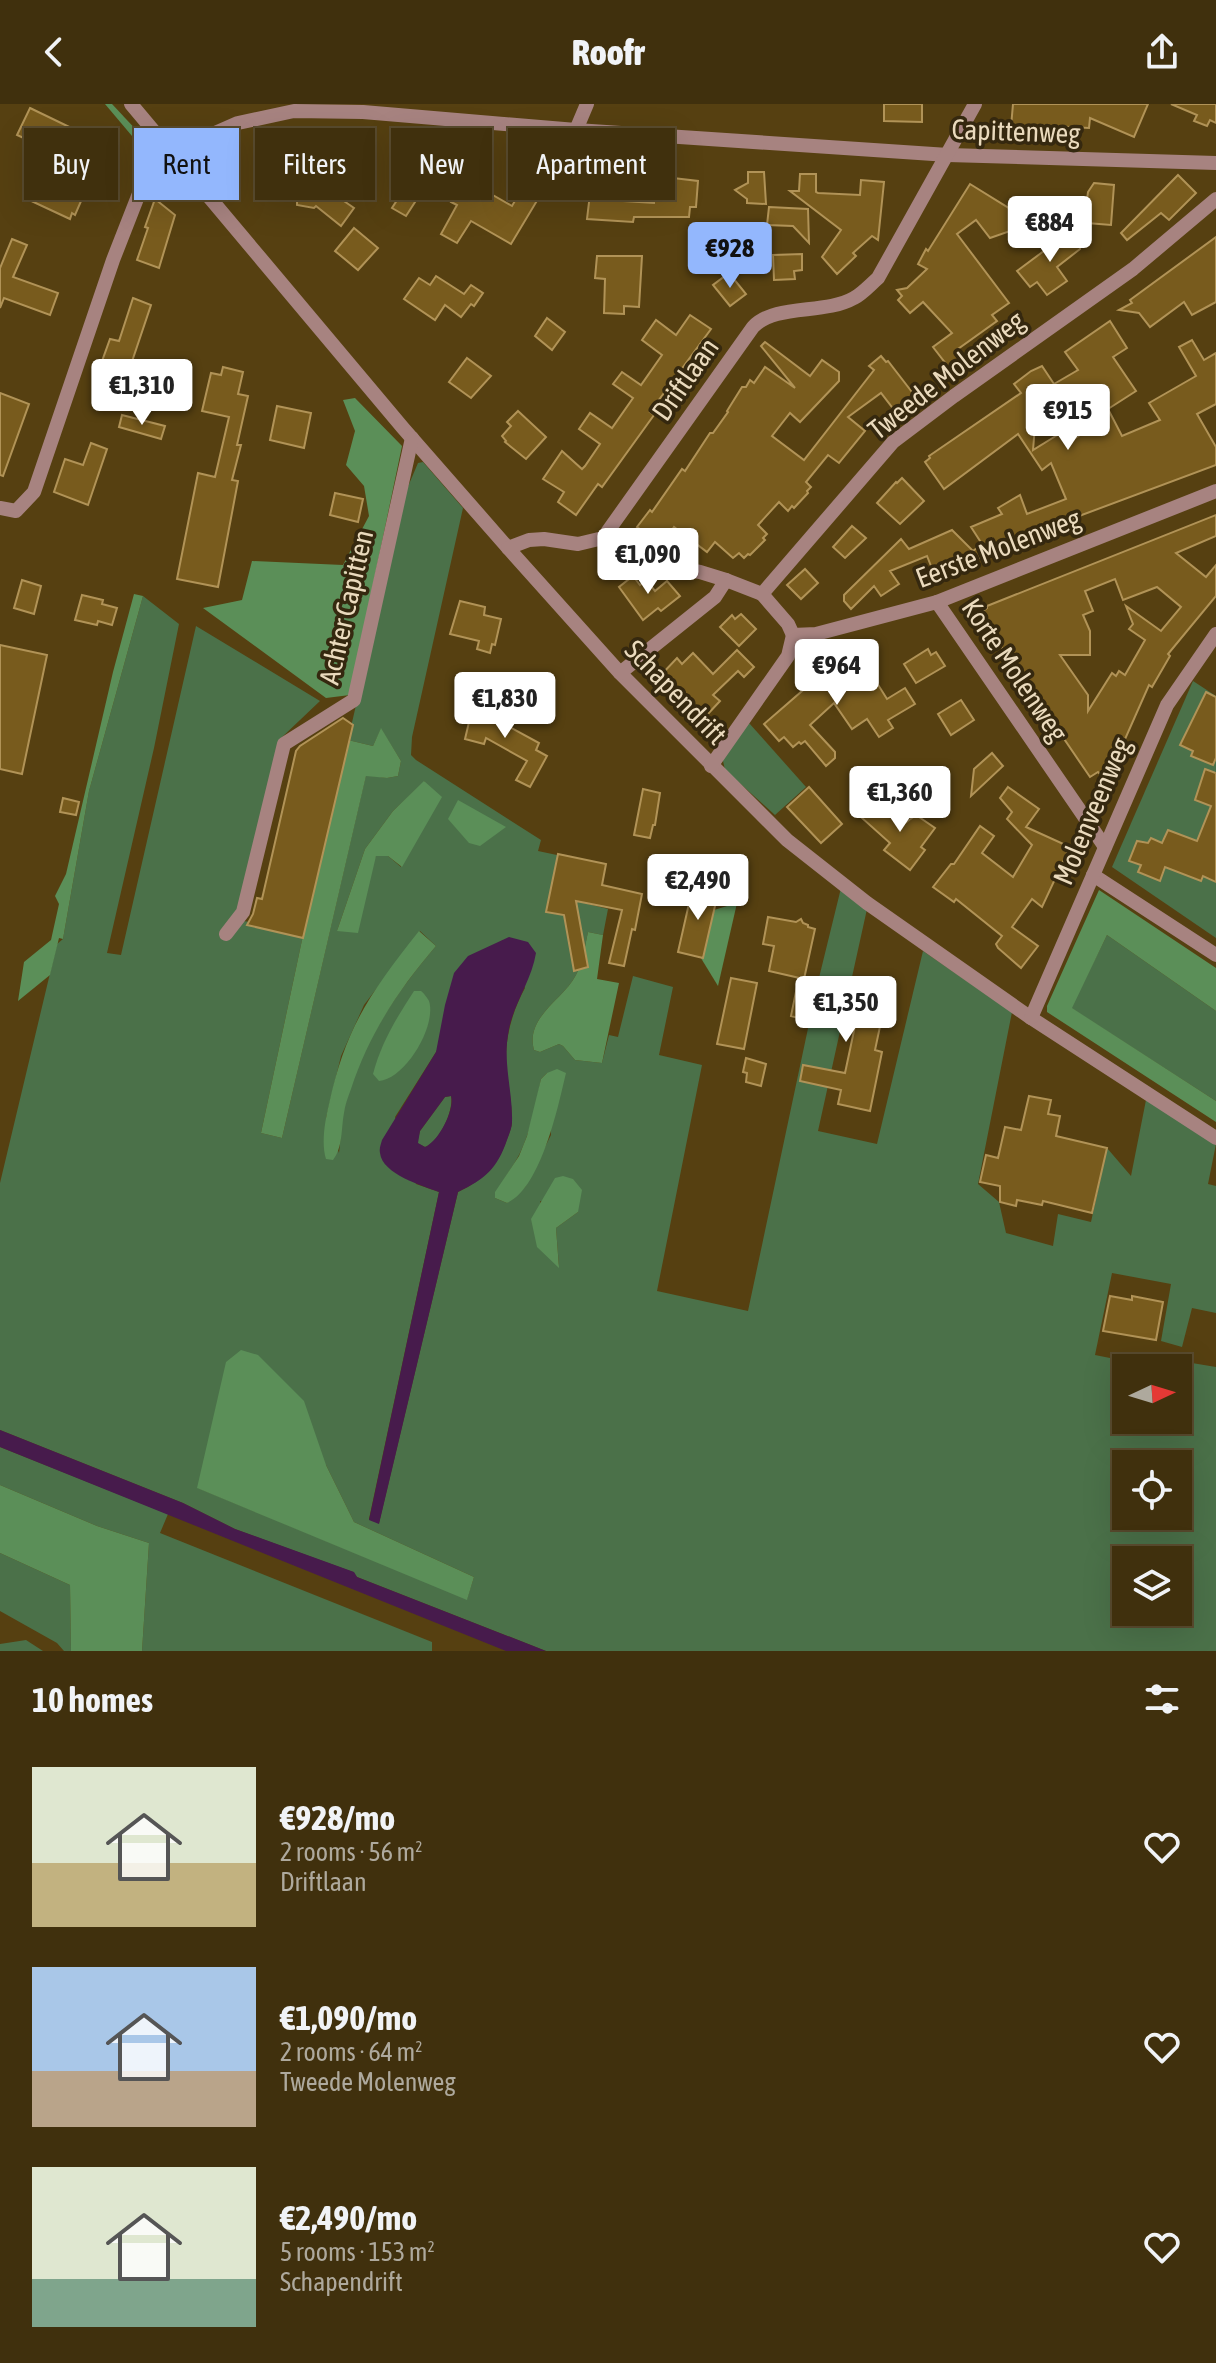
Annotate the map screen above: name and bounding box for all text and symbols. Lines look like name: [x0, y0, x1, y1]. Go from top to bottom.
icon: back: [32, 30, 76, 74]
icon: share: [1140, 30, 1184, 74]
text: Roofr: [572, 31, 644, 73]
street label: Capittenweg: [951, 113, 1081, 149]
chip: Buy: [24, 128, 118, 200]
chip: Rent: [134, 128, 239, 200]
chip: Filters: [255, 128, 375, 200]
chip: New: [391, 128, 492, 200]
chip: Apartment: [508, 128, 675, 200]
pin: €884: [1003, 196, 1097, 264]
text: €884: [1026, 207, 1074, 237]
pin: €928: [683, 222, 777, 290]
text: €928: [706, 233, 754, 263]
street label: Tweede Molenweg: [862, 304, 1030, 446]
street label: Driftlaan: [645, 332, 725, 426]
pin: €1,310: [77, 359, 207, 427]
text: €1,310: [109, 370, 175, 400]
pin: €915: [1021, 384, 1115, 452]
text: €915: [1044, 395, 1092, 425]
street label: Eerste Molenweg: [911, 502, 1085, 594]
street label: Achter Capitten: [313, 527, 379, 687]
pin: €1,090: [583, 528, 713, 596]
text: €1,090: [615, 539, 681, 569]
street label: Korte Molenweg: [956, 593, 1074, 747]
street label: Schapendrift: [619, 633, 733, 751]
pin: €964: [790, 639, 884, 707]
text: €964: [813, 650, 861, 680]
pin: €1,830: [440, 672, 570, 740]
text: €1,830: [472, 683, 538, 713]
street label: Molenveenweg: [1047, 733, 1137, 889]
pin: €1,360: [835, 766, 965, 834]
text: €1,360: [867, 777, 933, 807]
pin: €2,490: [633, 854, 763, 922]
text: €2,490: [665, 865, 731, 895]
pin: €1,350: [781, 976, 911, 1044]
text: €1,350: [813, 987, 879, 1017]
north arrow: [1112, 1354, 1192, 1434]
map controls: [1112, 1354, 1192, 1626]
button: locate: [1112, 1450, 1192, 1530]
button: layers: [1112, 1546, 1192, 1626]
icon: filters: [1140, 1677, 1184, 1721]
text: 10 homes: [32, 1680, 153, 1719]
text: €928/mo: [280, 1798, 395, 1837]
icon: home: [96, 1799, 192, 1895]
icon: heart: [1140, 1825, 1184, 1869]
text: 2 rooms · 56 m²: [280, 1837, 422, 1867]
text: Driftlaan: [280, 1867, 367, 1897]
text: €1,090/mo: [280, 1998, 417, 2037]
icon: home: [96, 1999, 192, 2095]
icon: heart: [1140, 2025, 1184, 2069]
text: 2 rooms · 64 m²: [280, 2037, 422, 2067]
text: Tweede Molenweg: [280, 2067, 456, 2097]
text: €2,490/mo: [280, 2198, 417, 2237]
icon: home: [96, 2199, 192, 2295]
icon: heart: [1140, 2225, 1184, 2269]
text: 5 rooms · 153 m²: [280, 2237, 435, 2267]
text: Schapendrift: [280, 2267, 403, 2297]

